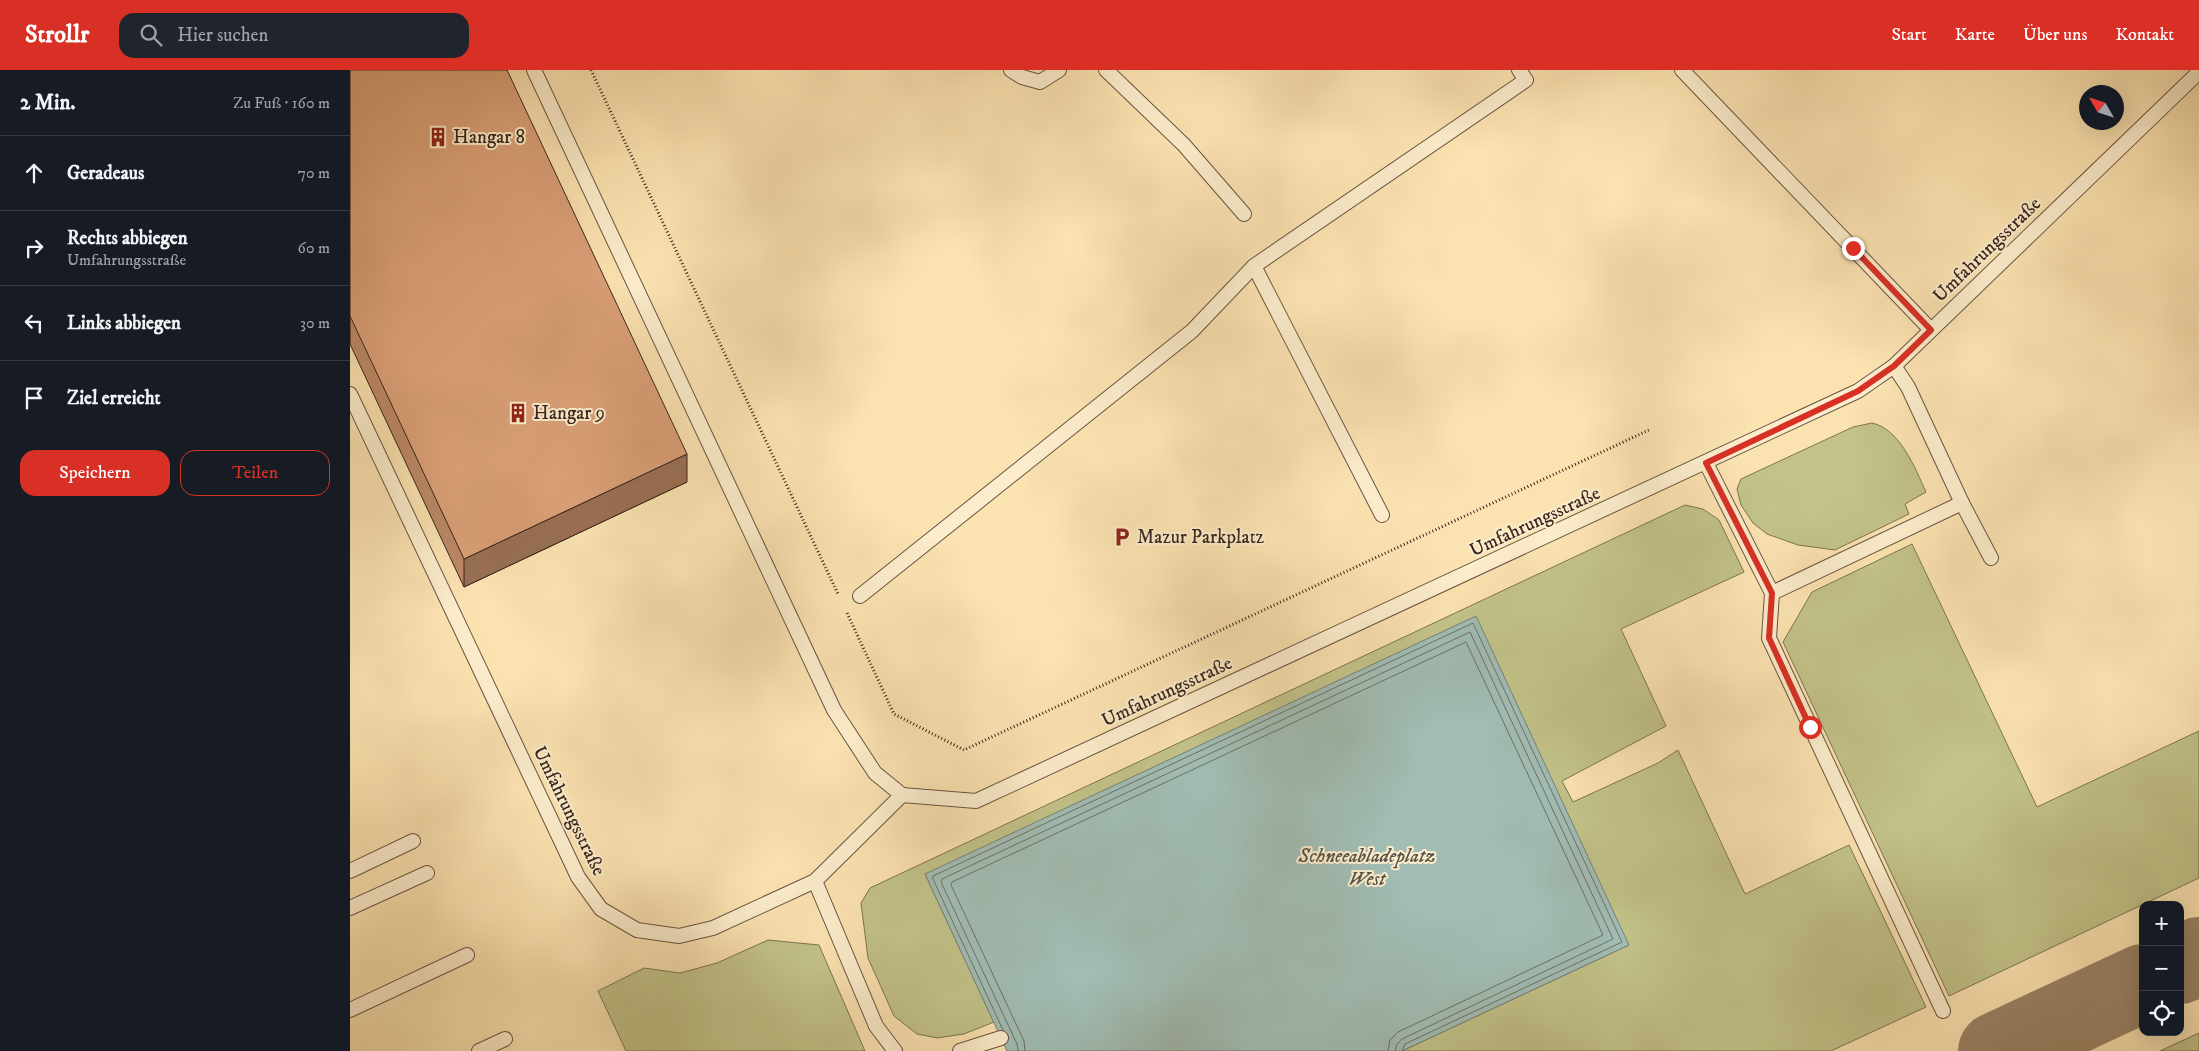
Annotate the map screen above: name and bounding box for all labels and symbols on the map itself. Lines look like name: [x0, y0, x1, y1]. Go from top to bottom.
north arrow: [2079, 85, 2124, 130]
building icon: Hangar 8: [427, 126, 449, 148]
place label: Hangar 8: [453, 126, 525, 149]
street label: Umfahrungsstraße: [1928, 193, 2046, 307]
route end: [1842, 237, 1865, 260]
building icon: Hangar 9: [507, 402, 529, 424]
place label: Hangar 9: [533, 402, 605, 425]
street label: Umfahrungsstraße: [1466, 482, 1604, 562]
parking icon: Mazur Parkplatz: [1111, 526, 1133, 548]
place label: Mazur Parkplatz: [1137, 526, 1264, 549]
street label: Umfahrungsstraße: [1098, 652, 1236, 732]
route start: [1799, 716, 1822, 739]
street label: Umfahrungsstraße: [528, 742, 610, 880]
water label: Schneeabladeplatz West: [1297, 844, 1436, 892]

